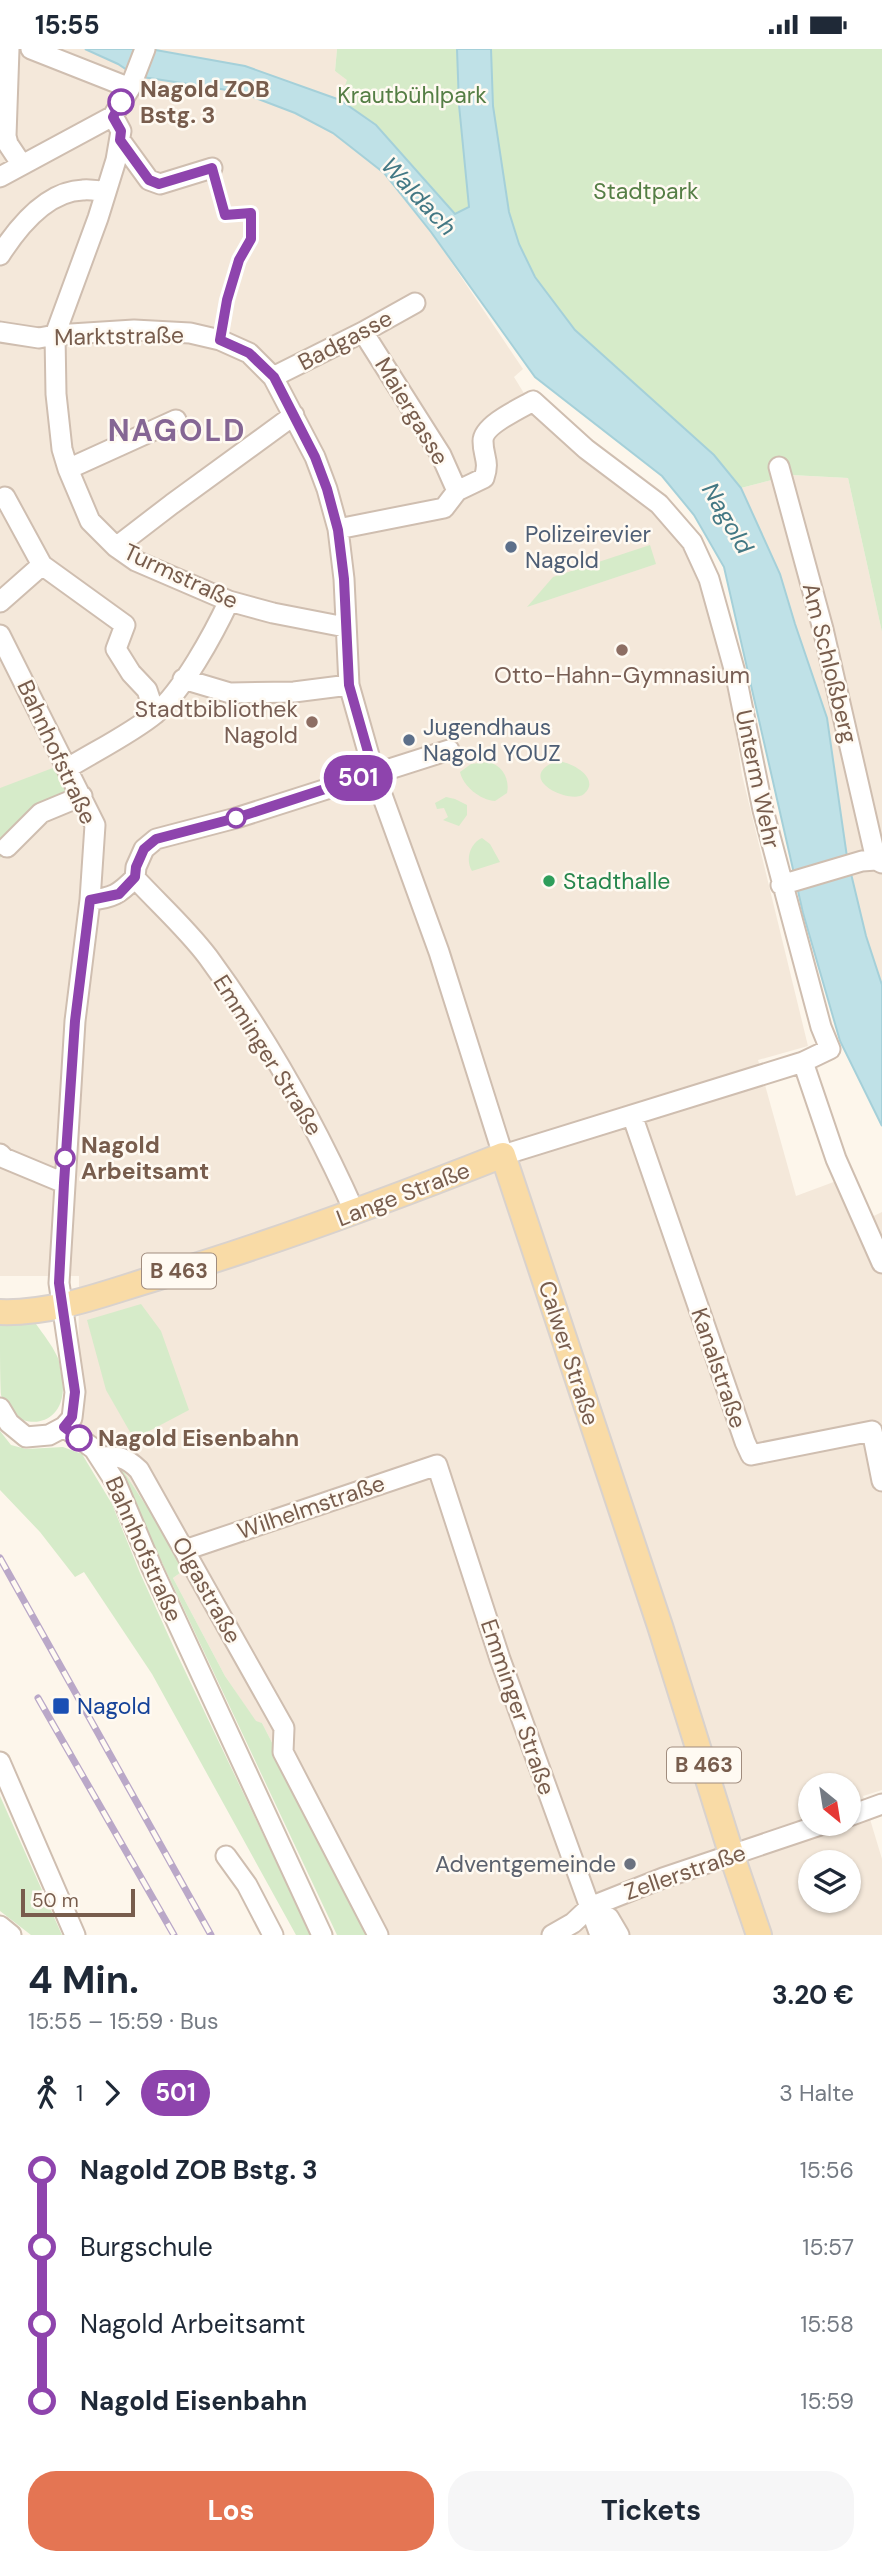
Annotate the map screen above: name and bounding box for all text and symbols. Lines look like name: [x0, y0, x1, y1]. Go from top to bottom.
text: 15:55: [35, 8, 100, 42]
place label: Nagold ZOB Bstg. 3: [140, 74, 270, 130]
park label: Krautbühlpark: [337, 80, 487, 110]
marker: Nagold ZOB Bstg. 3: [108, 89, 134, 115]
water label: Waldach: [375, 150, 463, 242]
park label: Stadtpark: [593, 176, 699, 206]
street label: Badgasse: [293, 303, 397, 377]
street label: Marktstraße: [54, 320, 184, 352]
street label: Maiergasse: [368, 352, 456, 470]
district label: NAGOLD: [108, 411, 246, 450]
water label: Nagold: [695, 477, 761, 560]
place label: Polizeirevier Nagold: [525, 519, 651, 575]
street label: Turmstraße: [119, 536, 243, 616]
marker: Polizeirevier Nagold: [503, 539, 519, 555]
street label: Am Schloßberg: [796, 580, 864, 746]
marker: Otto-Hahn-Gymnasium: [614, 642, 630, 658]
place label: Otto-Hahn-Gymnasium: [494, 660, 750, 690]
street label: Bahnhofstraße: [10, 675, 104, 829]
place label: Stadtbibliothek Nagold: [135, 694, 298, 750]
street label: Unterm Wehr: [729, 707, 787, 851]
place label: Jugendhaus Nagold YOUZ: [423, 712, 561, 768]
marker: Stadtbibliothek Nagold: [304, 714, 320, 730]
marker: Jugendhaus Nagold YOUZ: [401, 732, 417, 748]
line badge: 501: [318, 755, 398, 801]
text: 501: [338, 762, 378, 793]
unlabelled marker: [226, 808, 246, 828]
place label: Stadthalle: [563, 866, 670, 896]
marker: Stadthalle: [541, 873, 557, 889]
street label: Emminger Straße: [207, 969, 329, 1141]
place label: Nagold Arbeitsamt: [81, 1130, 209, 1186]
marker: Nagold Arbeitsamt: [55, 1148, 75, 1168]
street label: Lange Straße: [332, 1155, 474, 1233]
road number: B 463: [142, 1253, 216, 1289]
street label: Calwer Straße: [532, 1277, 606, 1429]
street label: Kanalstraße: [684, 1304, 754, 1432]
place label: Nagold Eisenbahn: [98, 1423, 299, 1453]
marker: Nagold Eisenbahn: [66, 1425, 92, 1451]
street label: Wilhelmstraße: [233, 1468, 389, 1546]
street label: Bahnhofstraße: [99, 1472, 189, 1626]
street label: Olgastraße: [165, 1531, 249, 1649]
street label: Emminger Straße: [474, 1615, 562, 1799]
place label: Nagold: [77, 1691, 151, 1721]
marker: Nagold: [51, 1696, 71, 1716]
road number: B 463: [667, 1747, 741, 1783]
north arrow: [798, 1773, 861, 1836]
map controls: [798, 1773, 861, 1913]
street label: Zellerstraße: [620, 1837, 750, 1907]
place label: Adventgemeinde: [435, 1849, 616, 1879]
button: layers: [798, 1850, 861, 1913]
marker: Adventgemeinde: [622, 1856, 638, 1872]
scale bar: [21, 1886, 135, 1918]
text: 50 m: [32, 1888, 79, 1913]
text: 4 Min.: [28, 1955, 139, 2005]
text: 3.20 €: [772, 1978, 854, 2012]
text: 15:55 – 15:59 · Bus: [28, 2006, 219, 2036]
icon: walk: [28, 2074, 66, 2112]
icon: forward: [93, 2074, 131, 2112]
text: 501: [155, 2077, 196, 2108]
text: 1: [76, 2078, 83, 2108]
text: 3 Halte: [779, 2078, 854, 2108]
text: Nagold ZOB Bstg. 3: [80, 2153, 318, 2187]
text: 15:56: [800, 2155, 854, 2185]
text: Burgschule: [80, 2230, 213, 2264]
text: 15:57: [802, 2232, 854, 2262]
text: Nagold Arbeitsamt: [80, 2307, 305, 2341]
text: 15:58: [800, 2309, 854, 2339]
text: Nagold Eisenbahn: [80, 2384, 307, 2418]
text: 15:59: [800, 2386, 854, 2416]
button: Los: [28, 2471, 434, 2551]
button: Tickets: [448, 2471, 854, 2551]

